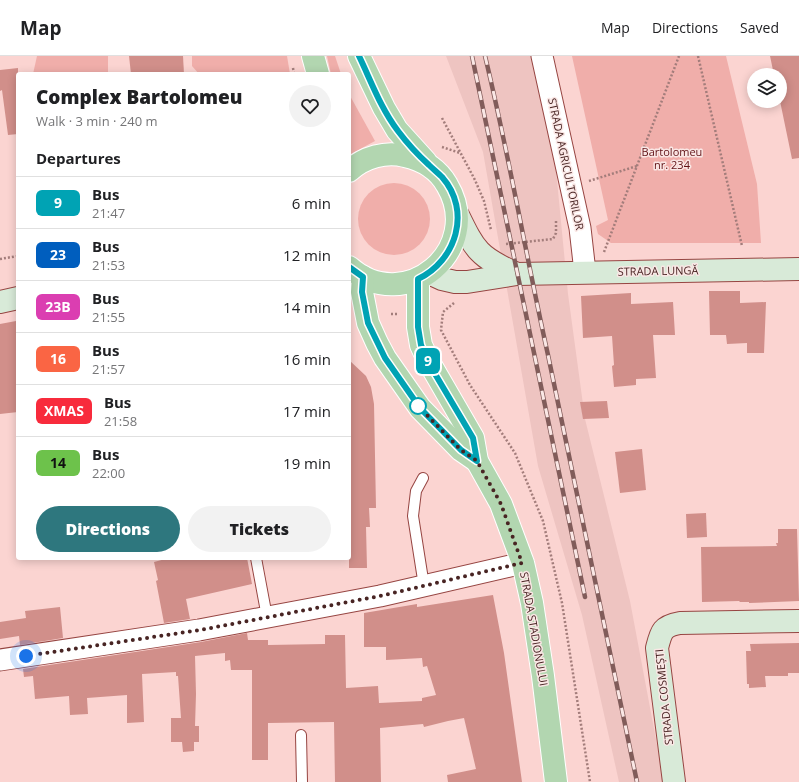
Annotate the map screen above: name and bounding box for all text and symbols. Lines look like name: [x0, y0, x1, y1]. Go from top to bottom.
text: Map: [20, 15, 61, 41]
text: Map: [601, 18, 630, 37]
text: Directions: [652, 18, 718, 37]
text: Saved: [740, 18, 779, 37]
map controls: [747, 68, 787, 108]
button: layers: [747, 68, 787, 108]
text: Complex Bartolomeu: [36, 84, 243, 110]
button: heart: [289, 85, 331, 127]
street label: STRADA AGRICULTORILOR: [545, 96, 588, 232]
text: Walk · 3 min · 240 m: [36, 112, 158, 130]
park label: Bartolomeu nr. 234: [642, 144, 702, 172]
text: Departures: [36, 148, 121, 168]
text: Bus: [92, 184, 119, 204]
text: 9: [54, 193, 62, 212]
text: 6 min: [292, 193, 331, 213]
text: 21:47: [92, 204, 125, 222]
text: Bus: [92, 236, 119, 256]
text: 23: [50, 245, 66, 264]
text: 12 min: [283, 245, 331, 265]
text: 21:53: [92, 256, 125, 274]
street label: STRADA LUNGĂ: [618, 262, 698, 279]
text: Bus: [92, 288, 119, 308]
text: 23B: [45, 297, 71, 316]
text: 14 min: [283, 297, 331, 317]
text: 21:55: [92, 308, 125, 326]
text: Bus: [92, 340, 119, 360]
line badge: 9: [415, 348, 441, 374]
text: 16: [50, 349, 66, 368]
text: 16 min: [283, 349, 331, 369]
text: 9: [424, 351, 432, 370]
text: 21:57: [92, 360, 125, 378]
text: Bus: [104, 392, 131, 412]
unlabelled marker: [409, 397, 427, 415]
text: XMAS: [44, 401, 84, 420]
text: 17 min: [283, 401, 331, 421]
text: 21:58: [104, 412, 137, 430]
text: Bus: [92, 444, 119, 464]
text: 14: [50, 453, 66, 472]
text: 19 min: [283, 453, 331, 473]
text: 22:00: [92, 464, 125, 482]
button: Directions: [36, 506, 180, 552]
button: Tickets: [188, 506, 331, 552]
street label: STRADA STADIONULUI: [517, 571, 552, 687]
your location: [16, 646, 36, 666]
street label: STRADA COSMEȘTI: [651, 648, 676, 746]

